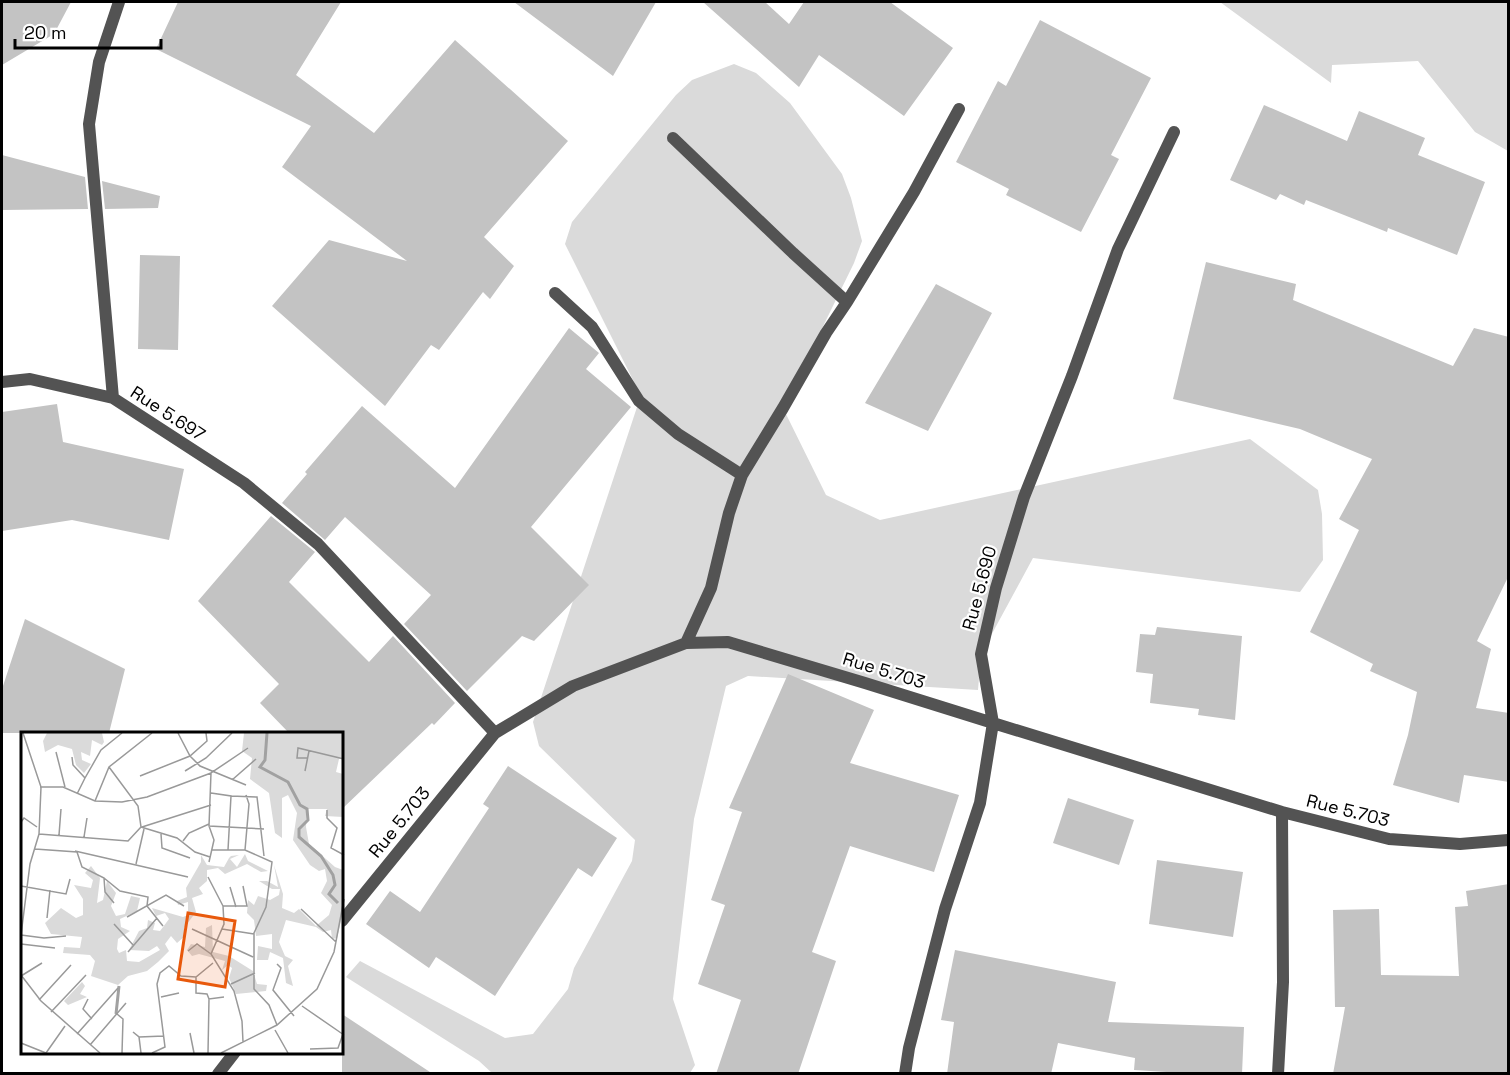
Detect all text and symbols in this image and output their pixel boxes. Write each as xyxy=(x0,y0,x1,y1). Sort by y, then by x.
scale bar xyxy=(15,12,160,50)
text: 20 m xyxy=(24,21,67,44)
street label: Rue 5.697 xyxy=(126,380,210,446)
street label: Rue 5.690 xyxy=(957,543,1001,633)
street label: Rue 5.703 xyxy=(840,647,928,693)
inset map xyxy=(21,732,344,1054)
street label: Rue 5.703 xyxy=(363,782,435,862)
street label: Rue 5.703 xyxy=(1304,789,1392,831)

